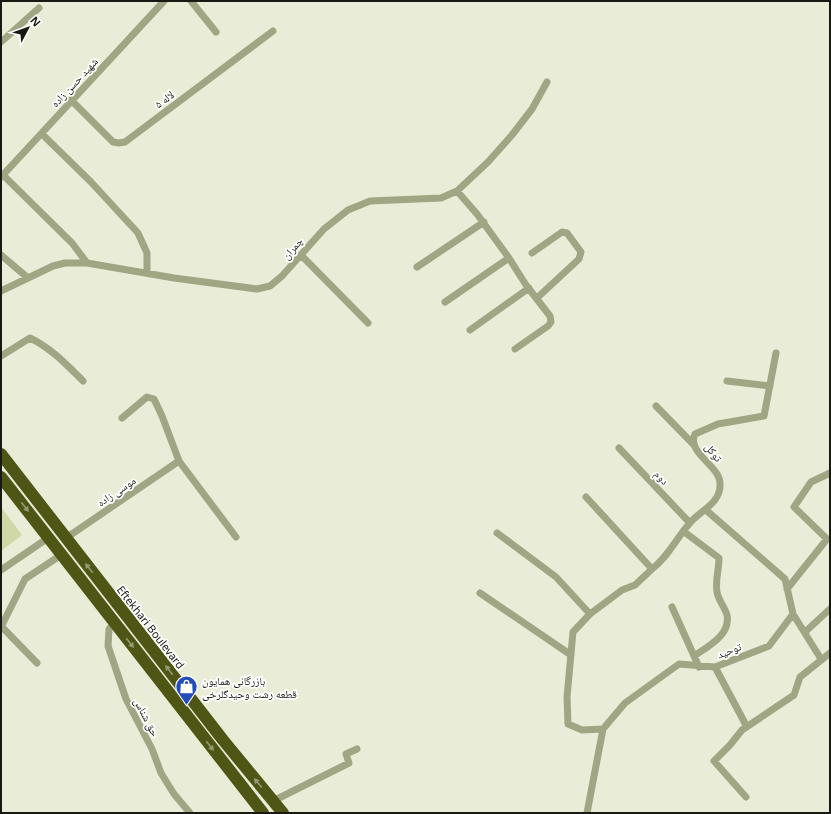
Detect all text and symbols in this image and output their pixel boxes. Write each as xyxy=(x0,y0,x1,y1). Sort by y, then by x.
north arrow xyxy=(8,8,48,48)
text: N xyxy=(27,13,45,29)
street label: شهید حسن زاده xyxy=(47,54,101,110)
street label: لاله ۵ xyxy=(151,87,177,111)
street label: چمران xyxy=(278,234,306,262)
street label: توکل xyxy=(702,440,727,465)
street label: دوم xyxy=(651,466,673,488)
street label: موسی زاده xyxy=(94,473,138,509)
one-way arrow xyxy=(21,502,29,513)
one-way arrow xyxy=(85,562,93,573)
street label: Eftekhari Boulevard xyxy=(114,582,188,672)
one-way arrow xyxy=(126,638,134,649)
street label: توحید xyxy=(715,638,744,662)
one-way arrow xyxy=(164,665,173,676)
shop icon: بازرگانی همایون قطعه رشت وحیدگلرخی xyxy=(174,673,200,706)
place label: بازرگانی همایون قطعه رشت وحیدگلرخی xyxy=(202,673,297,701)
street label: حق شناس xyxy=(131,695,163,739)
one-way arrow xyxy=(206,740,214,751)
one-way arrow xyxy=(254,778,263,788)

